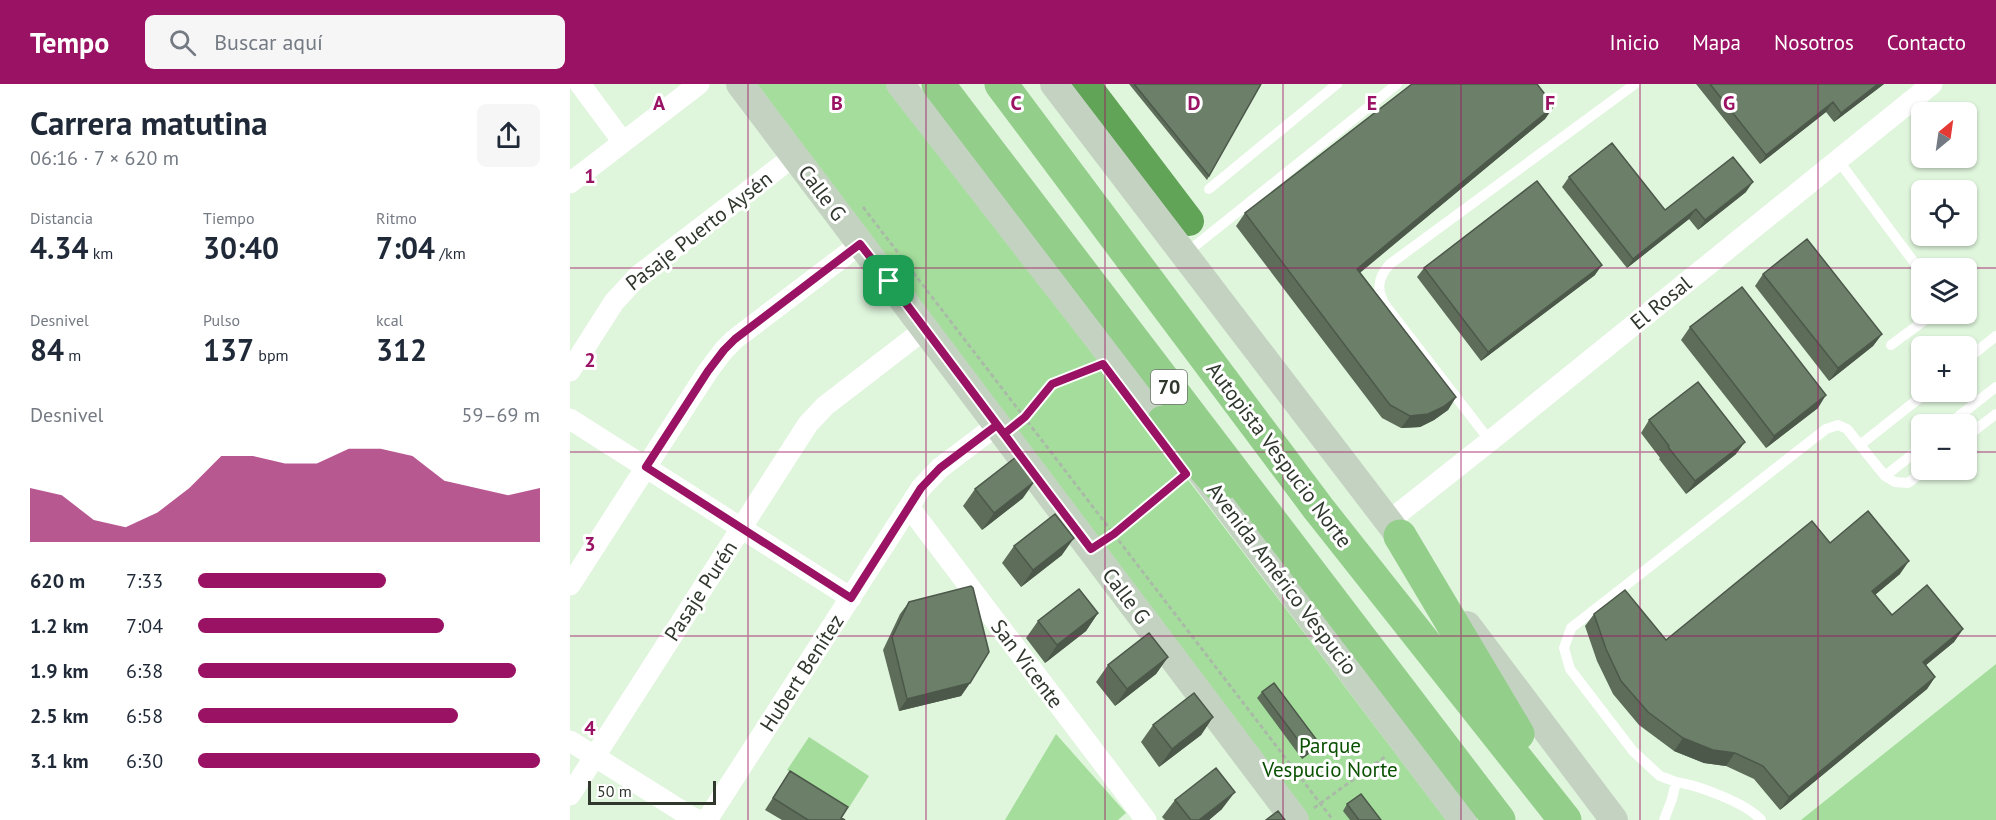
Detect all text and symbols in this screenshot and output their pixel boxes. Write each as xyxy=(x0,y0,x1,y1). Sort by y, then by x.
search box xyxy=(145,15,565,69)
text: Tempo xyxy=(30,24,109,61)
icon: search xyxy=(166,26,199,59)
text: Buscar aquí xyxy=(214,28,323,56)
text: Inicio xyxy=(1610,29,1659,56)
text: Mapa xyxy=(1692,29,1741,56)
text: Nosotros xyxy=(1774,29,1854,56)
text: Contacto xyxy=(1887,29,1966,56)
text: A xyxy=(653,90,666,116)
text: B xyxy=(831,90,843,116)
text: C xyxy=(1010,90,1022,116)
text: D xyxy=(1188,90,1201,116)
text: E xyxy=(1367,90,1377,116)
text: F xyxy=(1545,90,1555,116)
text: G xyxy=(1723,90,1735,116)
text: Carrera matutina xyxy=(30,101,268,144)
north arrow xyxy=(1911,102,1977,168)
map controls xyxy=(1911,102,1977,480)
button: share xyxy=(477,104,540,167)
text: 06:16 · 7 × 620 m xyxy=(30,145,179,171)
street label: Calle G xyxy=(793,159,852,226)
text: 1 xyxy=(584,163,596,189)
street label: Pasaje Puerto Aysén xyxy=(620,165,777,296)
button: locate xyxy=(1911,180,1977,246)
text: Distancia xyxy=(30,208,93,228)
text: Tiempo xyxy=(203,208,255,228)
text: Ritmo xyxy=(376,208,417,228)
text: 4.34 xyxy=(30,228,88,267)
text: 30:40 xyxy=(203,228,279,267)
text: 7:04 xyxy=(376,228,435,267)
text: km xyxy=(88,243,113,263)
text: /km xyxy=(435,243,466,263)
pin xyxy=(863,255,914,306)
button: layers xyxy=(1911,258,1977,324)
icon: arrive xyxy=(872,264,905,297)
street label: El Rosal xyxy=(1625,270,1697,335)
text: Desnivel xyxy=(30,310,89,330)
text: Pulso xyxy=(203,310,240,330)
text: kcal xyxy=(376,310,403,330)
text: 84 xyxy=(30,330,64,369)
text: 137 xyxy=(203,330,254,369)
text: 312 xyxy=(376,330,427,369)
button: + xyxy=(1911,336,1977,402)
text: m xyxy=(64,345,81,365)
text: bpm xyxy=(254,345,289,365)
text: 2 xyxy=(584,347,596,373)
street label: Autopista Vespucio Norte xyxy=(1201,356,1358,553)
road number: 70 xyxy=(1151,370,1187,404)
text: Desnivel xyxy=(30,402,103,428)
text: 59–69 m xyxy=(462,402,540,428)
button: − xyxy=(1911,414,1977,480)
street label: Avenida Américo Vespucio xyxy=(1201,477,1363,680)
text: 3 xyxy=(584,531,596,557)
street label: Pasaje Purén xyxy=(658,535,743,646)
street label: Calle G xyxy=(1097,562,1156,629)
text: 620 m xyxy=(30,568,85,594)
text: 7:33 xyxy=(126,568,163,594)
street label: Hubert Benítez xyxy=(754,609,850,737)
text: 1.2 km xyxy=(30,613,89,639)
text: 7:04 xyxy=(126,613,163,639)
street label: San Vicente xyxy=(985,614,1070,713)
text: 1.9 km xyxy=(30,658,89,684)
text: 6:38 xyxy=(126,658,163,684)
text: 2.5 km xyxy=(30,703,89,729)
text: 6:58 xyxy=(126,703,163,729)
text: 4 xyxy=(584,715,596,741)
park label: Parque Vespucio Norte xyxy=(1261,732,1398,783)
text: 3.1 km xyxy=(30,748,89,774)
text: 6:30 xyxy=(126,748,163,774)
scale bar xyxy=(588,778,716,806)
text: 50 m xyxy=(597,781,632,801)

